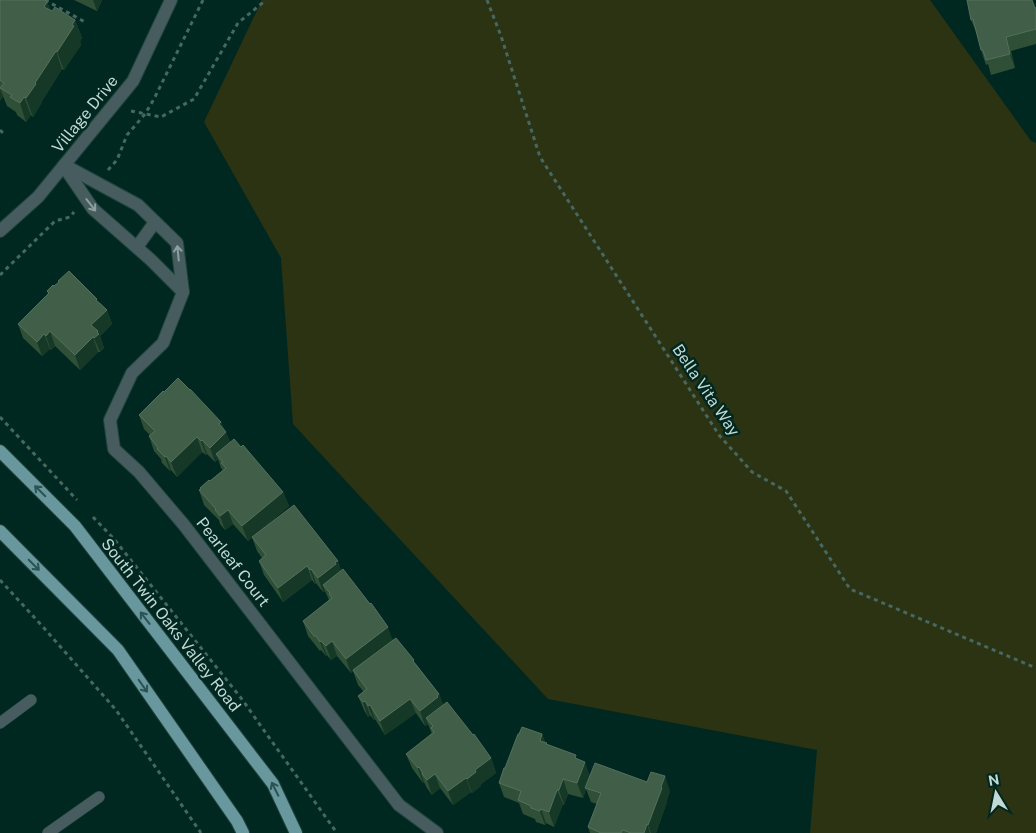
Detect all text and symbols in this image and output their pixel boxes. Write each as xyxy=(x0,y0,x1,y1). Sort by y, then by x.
street label: Village Drive xyxy=(48,72,122,156)
one-way arrow xyxy=(86,198,97,211)
one-way arrow xyxy=(173,245,183,261)
street label: Bella Vita Way xyxy=(668,341,744,440)
one-way arrow xyxy=(34,485,46,498)
street label: Pearleaf Court xyxy=(192,514,274,610)
street label: South Twin Oaks Valley Road xyxy=(97,535,245,715)
one-way arrow xyxy=(28,559,40,572)
one-way arrow xyxy=(140,612,151,625)
one-way arrow xyxy=(138,679,148,693)
north arrow xyxy=(971,768,1021,818)
text: N xyxy=(987,771,1001,789)
one-way arrow xyxy=(270,782,279,797)

